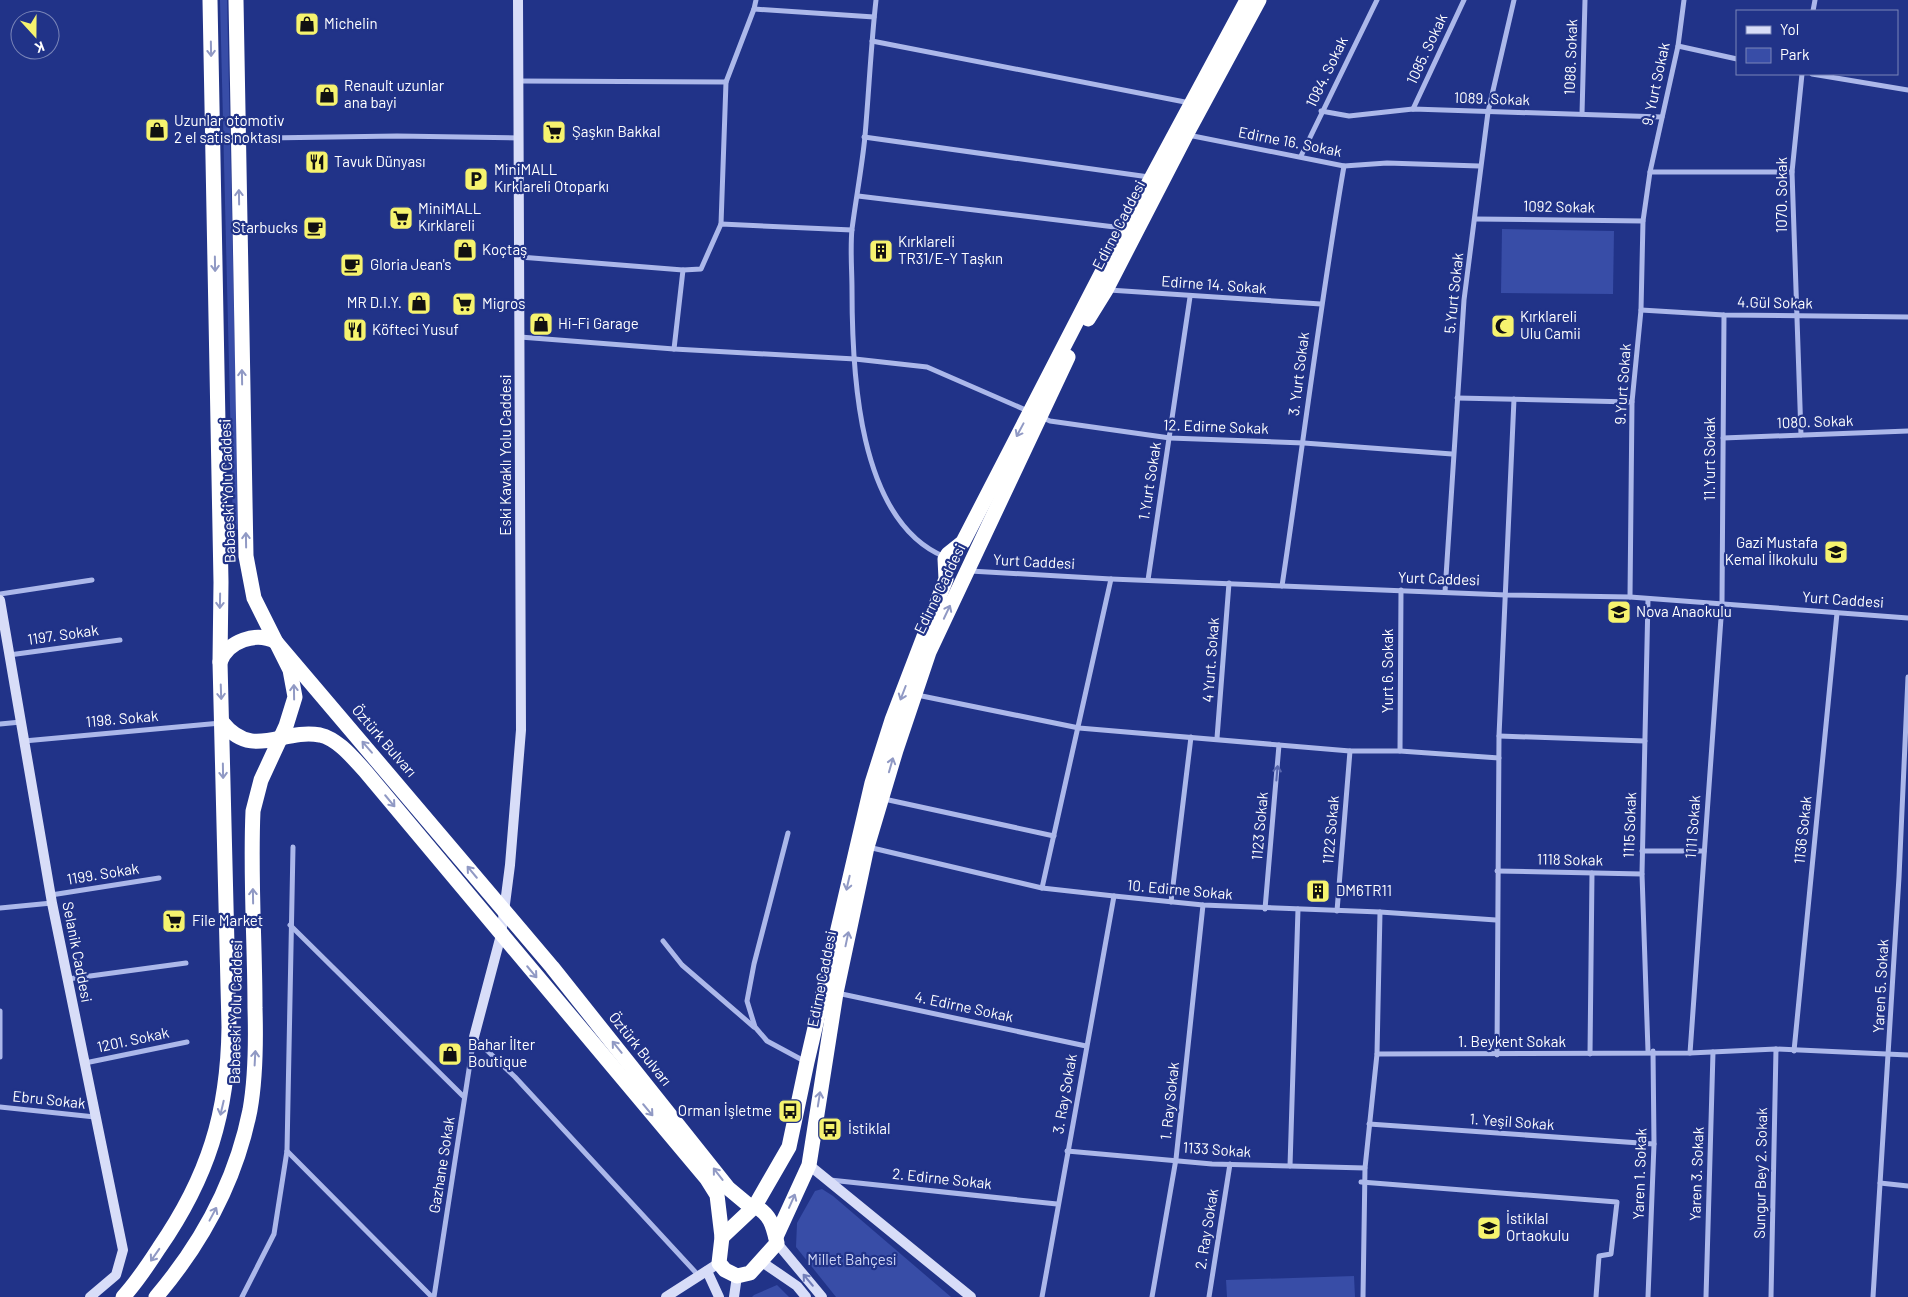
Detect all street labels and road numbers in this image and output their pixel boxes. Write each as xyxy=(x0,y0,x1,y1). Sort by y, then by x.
street label: 1085. Sokak xyxy=(1402,10,1450,87)
street label: 1088. Sokak xyxy=(1560,18,1580,95)
street label: 1084. Sokak xyxy=(1301,33,1351,110)
street label: 9. Yurt Sokak xyxy=(1637,40,1673,127)
street label: 1089. Sokak xyxy=(1454,88,1531,108)
street label: Edirne 16. Sokak xyxy=(1237,122,1344,160)
street label: 1070. Sokak xyxy=(1772,157,1790,233)
street label: Edirne Caddesi xyxy=(1088,177,1148,272)
street label: 1092 Sokak xyxy=(1523,196,1596,216)
street label: 5.Yurt Sokak xyxy=(1440,251,1466,334)
street label: Edirne 14. Sokak xyxy=(1161,271,1268,297)
street label: 4.Gül Sokak xyxy=(1737,292,1813,312)
street label: 3. Yurt Sokak xyxy=(1284,330,1312,417)
street label: 9.Yurt Sokak xyxy=(1610,342,1634,425)
street label: Eski Kavaklı Yolu Caddesi xyxy=(496,374,514,536)
street label: 1080. Sokak xyxy=(1776,411,1854,431)
street label: 12. Edirne Sokak xyxy=(1163,415,1270,437)
street label: 11.Yurt Sokak xyxy=(1700,417,1718,501)
street label: Babaeski Yolu Caddesi xyxy=(215,419,239,564)
street label: 1.Yurt Sokak xyxy=(1134,440,1164,521)
street label: Edirne Caddesi xyxy=(910,541,969,636)
street label: Yurt Caddesi xyxy=(993,550,1076,572)
street label: Yurt Caddesi xyxy=(1398,568,1480,588)
street label: Yurt Caddesi xyxy=(1801,587,1885,611)
street label: 4 Yurt. Sokak xyxy=(1198,616,1222,703)
street label: 1197. Sokak xyxy=(26,620,100,648)
street label: Yurt 6. Sokak xyxy=(1378,628,1396,713)
street label: Öztürk Bulvarı xyxy=(349,701,421,780)
street label: 1198. Sokak xyxy=(85,706,159,730)
street label: 1123 Sokak xyxy=(1247,790,1271,861)
street label: 1115 Sokak xyxy=(1619,791,1639,858)
street label: 1122 Sokak xyxy=(1318,794,1342,865)
street label: 1111 Sokak xyxy=(1681,794,1703,859)
street label: 1136 Sokak xyxy=(1789,794,1815,865)
street label: 1118 Sokak xyxy=(1537,849,1604,869)
street label: 1199. Sokak xyxy=(65,858,141,888)
street label: 10. Edirne Sokak xyxy=(1127,875,1234,903)
street label: Selanik Caddesi xyxy=(59,900,97,1004)
street label: Edirne Caddesi xyxy=(803,929,839,1028)
street label: Yaren 5. Sokak xyxy=(1869,938,1891,1034)
street label: Babaeski Yolu Caddesi xyxy=(225,940,245,1084)
street label: 4. Edirne Sokak xyxy=(913,987,1016,1025)
street label: Öztürk Bulvarı xyxy=(606,1008,676,1089)
street label: 1201. Sokak xyxy=(95,1023,171,1055)
street label: 1. Beykent Sokak xyxy=(1458,1032,1566,1050)
street label: 3. Ray Sokak xyxy=(1048,1052,1080,1135)
street label: 1. Ray Sokak xyxy=(1156,1060,1182,1141)
street label: Ebru Sokak xyxy=(12,1086,87,1112)
street label: Sungur Bey 2. Sokak xyxy=(1750,1107,1770,1239)
street label: 1. Yeşil Sokak xyxy=(1469,1109,1556,1133)
street label: Gazhane Sokak xyxy=(424,1115,458,1214)
street label: Yaren 3. Sokak xyxy=(1685,1126,1707,1221)
street label: Yaren 1. Sokak xyxy=(1628,1127,1650,1220)
street label: 1133 Sokak xyxy=(1182,1138,1252,1160)
street label: 2. Edirne Sokak xyxy=(891,1164,993,1192)
street label: 2. Ray Sokak xyxy=(1191,1187,1221,1270)

